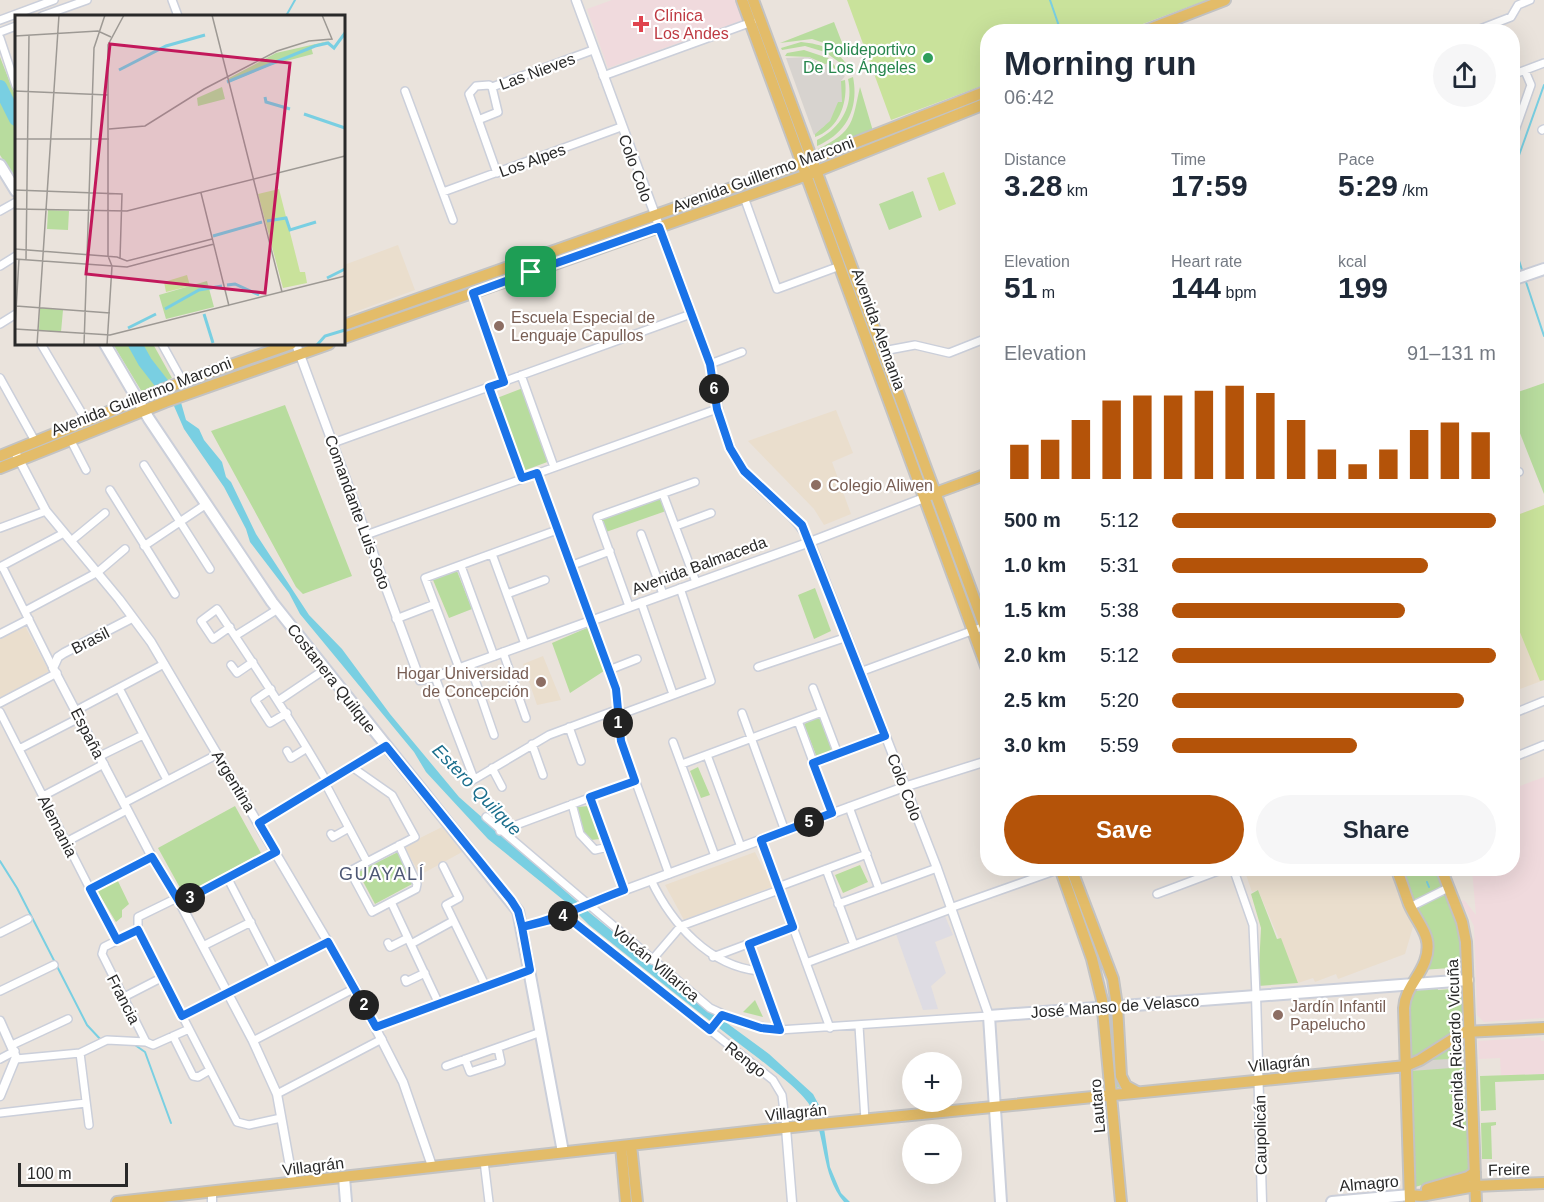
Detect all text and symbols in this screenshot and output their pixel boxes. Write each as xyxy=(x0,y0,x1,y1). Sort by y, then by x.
place label: Clínica Los Andes xyxy=(654,7,729,42)
inset map xyxy=(15,15,345,345)
marker: Clínica Los Andes xyxy=(632,15,650,33)
place label: Polideportivo De Los Ángeles xyxy=(803,41,916,76)
button: share xyxy=(1433,44,1496,107)
text: Morning run xyxy=(1004,45,1196,82)
street label: Las Nieves xyxy=(497,50,577,93)
marker: Polideportivo De Los Ángeles xyxy=(921,51,935,65)
text: 06:42 xyxy=(1004,86,1054,108)
street label: Colo Colo xyxy=(616,132,656,204)
street label: Avenida Guillermo Marconi xyxy=(670,134,856,215)
street label: Los Alpes xyxy=(497,141,568,180)
text: Distance xyxy=(1004,151,1066,168)
text: Time xyxy=(1171,151,1206,168)
text: Pace xyxy=(1338,151,1374,168)
text: 3.28 xyxy=(1004,169,1062,202)
text: 17:59 xyxy=(1171,169,1248,202)
text: 5:29 xyxy=(1338,169,1398,202)
text: km xyxy=(1062,182,1088,199)
text: /km xyxy=(1398,182,1428,199)
pin xyxy=(505,246,556,297)
text: Elevation xyxy=(1004,253,1070,270)
text: Heart rate xyxy=(1171,253,1242,270)
text: kcal xyxy=(1338,253,1366,270)
icon: arrive xyxy=(514,255,547,288)
street label: Avenida Alemania xyxy=(849,266,908,392)
text: 51 xyxy=(1004,271,1037,304)
text: 144 xyxy=(1171,271,1221,304)
text: 199 xyxy=(1338,271,1388,304)
text: m xyxy=(1037,284,1055,301)
text: bpm xyxy=(1221,284,1257,301)
place label: Escuela Especial de Lenguaje Capullos xyxy=(511,309,655,344)
marker: Escuela Especial de Lenguaje Capullos xyxy=(492,319,506,333)
text: Elevation xyxy=(1004,342,1086,364)
text: 91–131 m xyxy=(1407,342,1496,364)
street label: Avenida Guillermo Marconi xyxy=(49,354,234,439)
pin: 6 xyxy=(699,374,729,404)
text: 6 xyxy=(710,380,718,397)
street label: Comandante Luis Soto xyxy=(322,433,393,592)
place label: Colegio Aliwen xyxy=(828,477,933,494)
marker: Colegio Aliwen xyxy=(809,478,823,492)
text: 500 m xyxy=(1004,509,1061,531)
text: 5:12 xyxy=(1100,509,1139,531)
street label: Avenida Balmaceda xyxy=(630,533,769,598)
text: 1.0 km xyxy=(1004,554,1066,576)
text: 5:31 xyxy=(1100,554,1139,576)
text: 1.5 km xyxy=(1004,599,1066,621)
text: 5:38 xyxy=(1100,599,1139,621)
street label: Costanera Quilque xyxy=(284,621,379,736)
street label: Brasil xyxy=(69,624,112,657)
text: 2.0 km xyxy=(1004,644,1066,666)
text: 5:12 xyxy=(1100,644,1139,666)
place label: Hogar Universidad de Concepción xyxy=(396,665,529,700)
marker: Hogar Universidad de Concepción xyxy=(534,675,548,689)
text: 2.5 km xyxy=(1004,689,1066,711)
text: 5:20 xyxy=(1100,689,1139,711)
street label: España xyxy=(68,705,107,761)
pin: 1 xyxy=(603,708,633,738)
text: 1 xyxy=(614,714,622,731)
text: 3.0 km xyxy=(1004,734,1066,756)
text: 5:59 xyxy=(1100,734,1139,756)
water label: Estero Quilque xyxy=(428,740,526,840)
street label: Argentina xyxy=(209,748,259,815)
street label: Colo Colo xyxy=(884,751,925,823)
street label: Alemania xyxy=(35,793,80,860)
button: Save xyxy=(1004,795,1244,864)
button: Share xyxy=(1256,795,1496,864)
pin: 5 xyxy=(794,807,824,837)
text: 5 xyxy=(805,813,813,830)
district label: GUAYALÍ xyxy=(339,864,425,884)
pin: 3 xyxy=(175,883,205,913)
text: 3 xyxy=(186,889,194,906)
pin: 4 xyxy=(548,901,578,931)
text: 4 xyxy=(559,907,567,924)
street label: Volcán Villarica xyxy=(609,922,703,1005)
street label: Avenida Ricardo Vicuña xyxy=(1444,959,1467,1129)
street label: Francia xyxy=(104,972,143,1027)
pin: 2 xyxy=(349,990,379,1020)
street label: José Manso de Velasco xyxy=(1030,992,1200,1021)
text: 2 xyxy=(360,996,368,1013)
place label: Jardín Infantil Papelucho xyxy=(1290,998,1386,1033)
marker: Jardín Infantil Papelucho xyxy=(1271,1008,1285,1022)
street label: Rengo xyxy=(722,1038,770,1081)
map controls xyxy=(902,1052,962,1184)
button: + xyxy=(902,1052,962,1112)
street label: Villagrán xyxy=(1247,1052,1311,1075)
street label: Lautaro xyxy=(1087,1078,1108,1134)
street label: Caupolicán xyxy=(1251,1095,1270,1175)
street label: Villagrán xyxy=(764,1101,828,1124)
button: − xyxy=(902,1124,962,1184)
street label: Villagrán xyxy=(281,1154,345,1179)
scale bar xyxy=(18,1160,128,1188)
street label: Freire xyxy=(1488,1160,1530,1179)
text: 100 m xyxy=(27,1165,71,1182)
street label: Almagro xyxy=(1339,1172,1400,1195)

